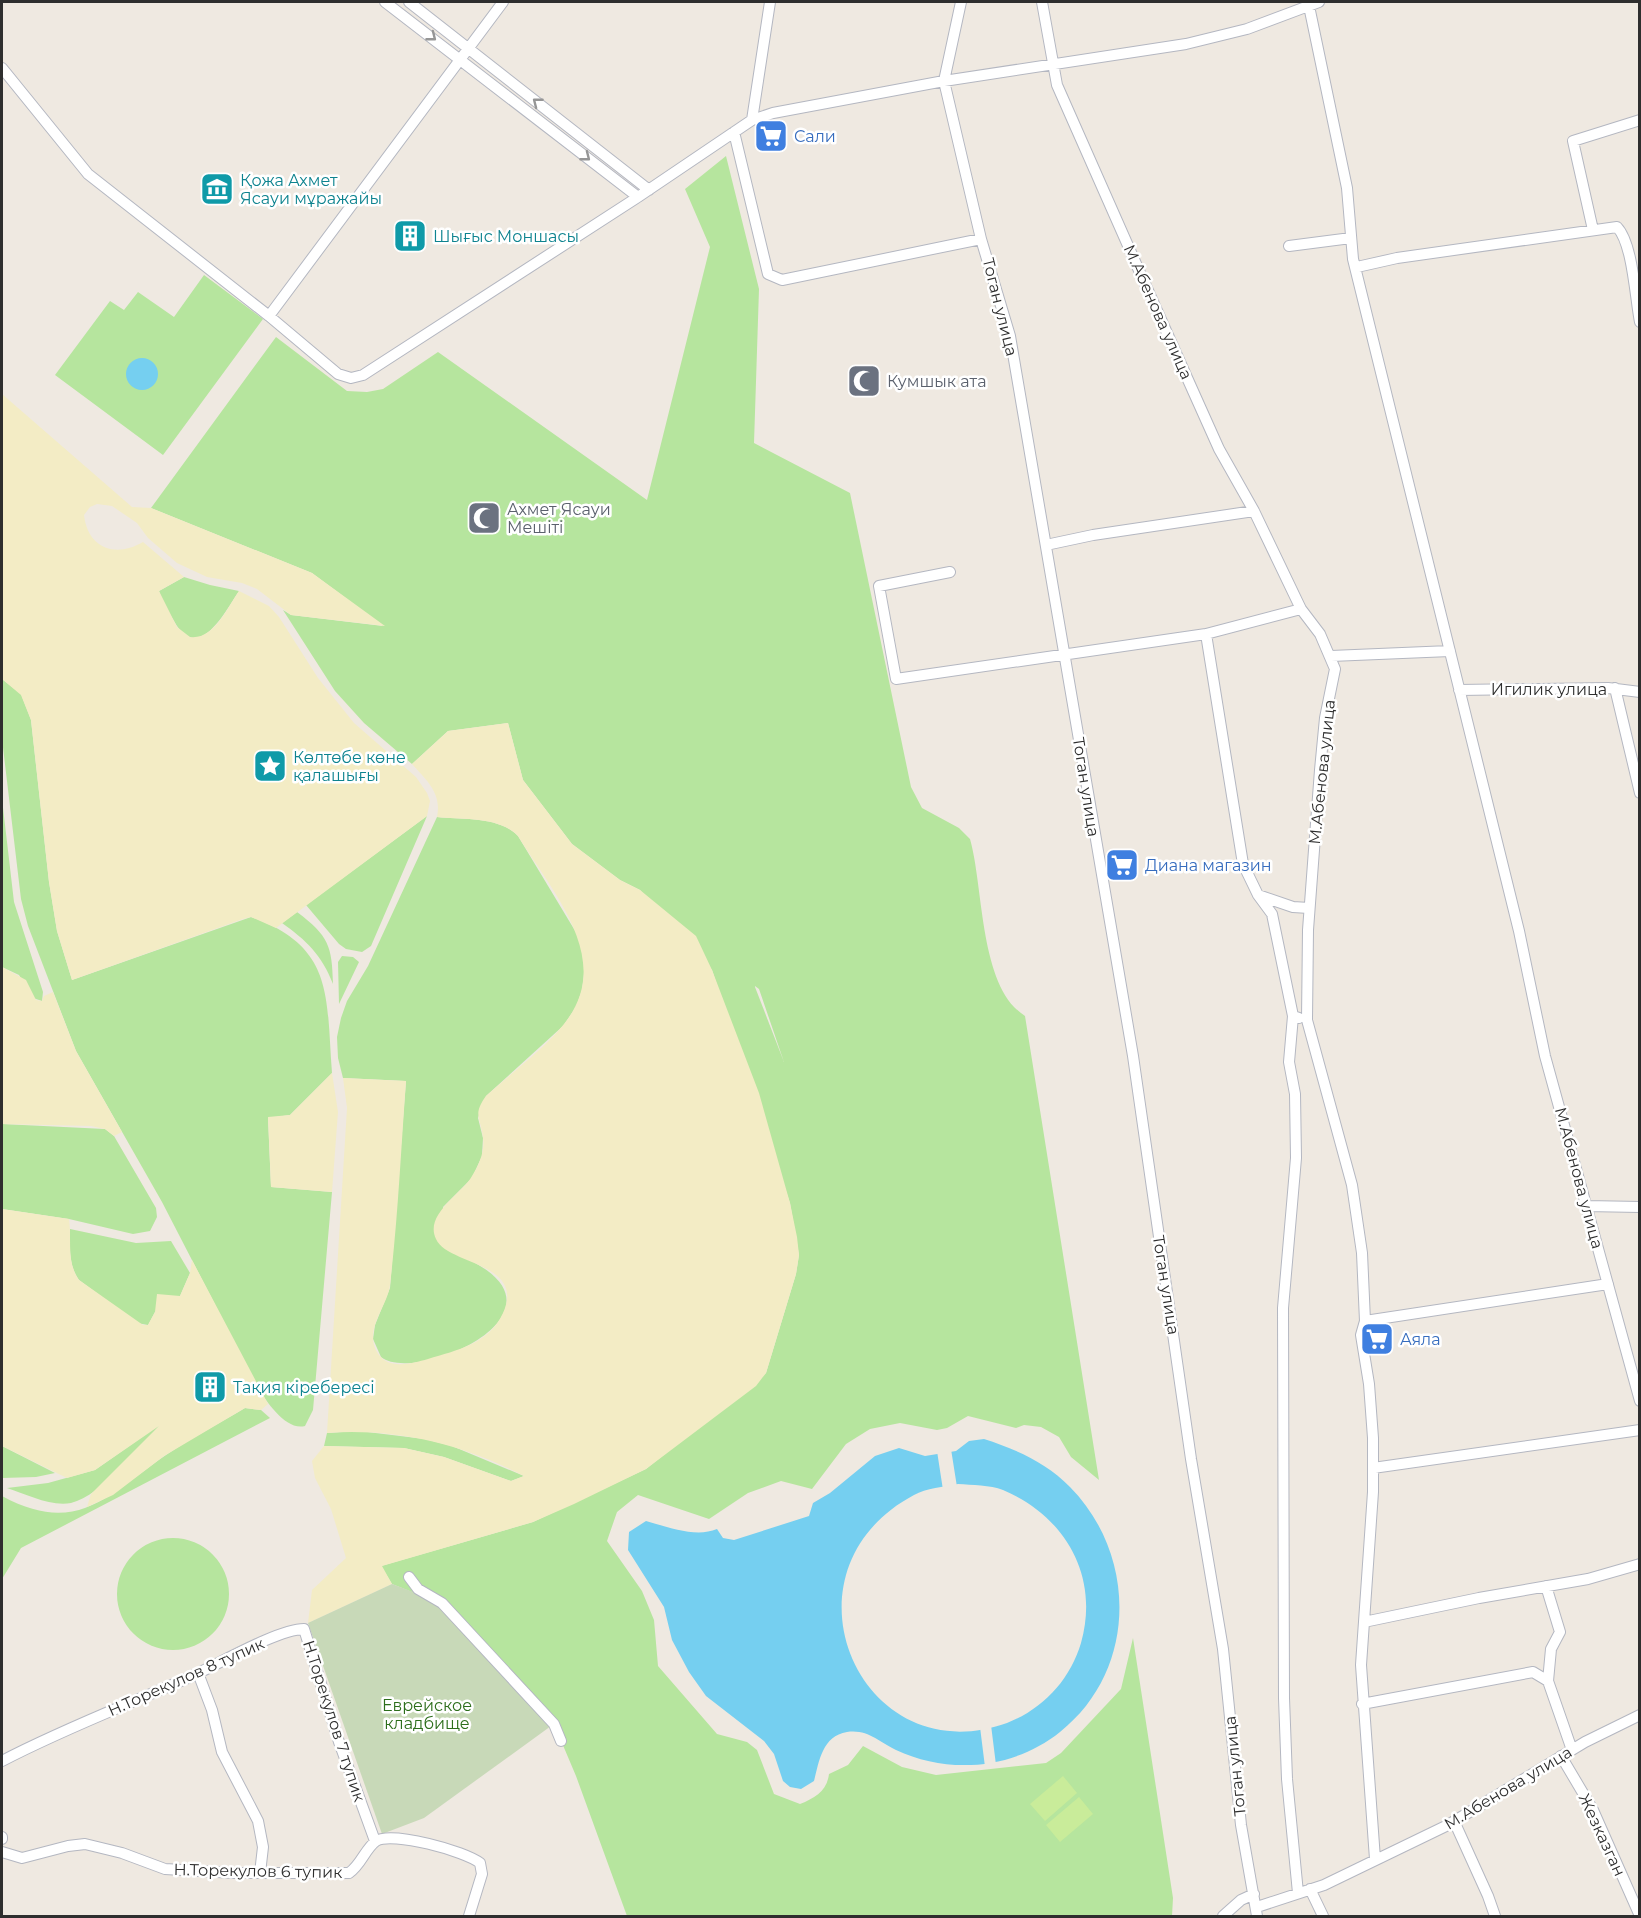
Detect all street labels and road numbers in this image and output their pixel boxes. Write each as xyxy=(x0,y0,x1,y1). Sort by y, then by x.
street label: М.Абенова улица xyxy=(1120,242,1196,382)
street label: Тоган улица xyxy=(979,256,1021,358)
street label: Игилик улица xyxy=(1491,680,1607,699)
street label: М.Абенова улица xyxy=(1305,699,1339,845)
street label: Тоган улица xyxy=(1069,736,1103,838)
street label: М.Абенова улица xyxy=(1551,1105,1607,1251)
street label: Тоган улица xyxy=(1149,1234,1183,1336)
street label: Н.Торекулов 8 тупик xyxy=(105,1634,268,1720)
street label: Н.Торекулов 7 тупик xyxy=(299,1638,369,1805)
street label: Тоган улица xyxy=(1220,1715,1250,1817)
street label: М.Абенова улица xyxy=(1441,1742,1575,1834)
street label: Жезказган xyxy=(1575,1791,1629,1879)
street label: Н.Торекулов 6 тупик xyxy=(173,1860,343,1882)

